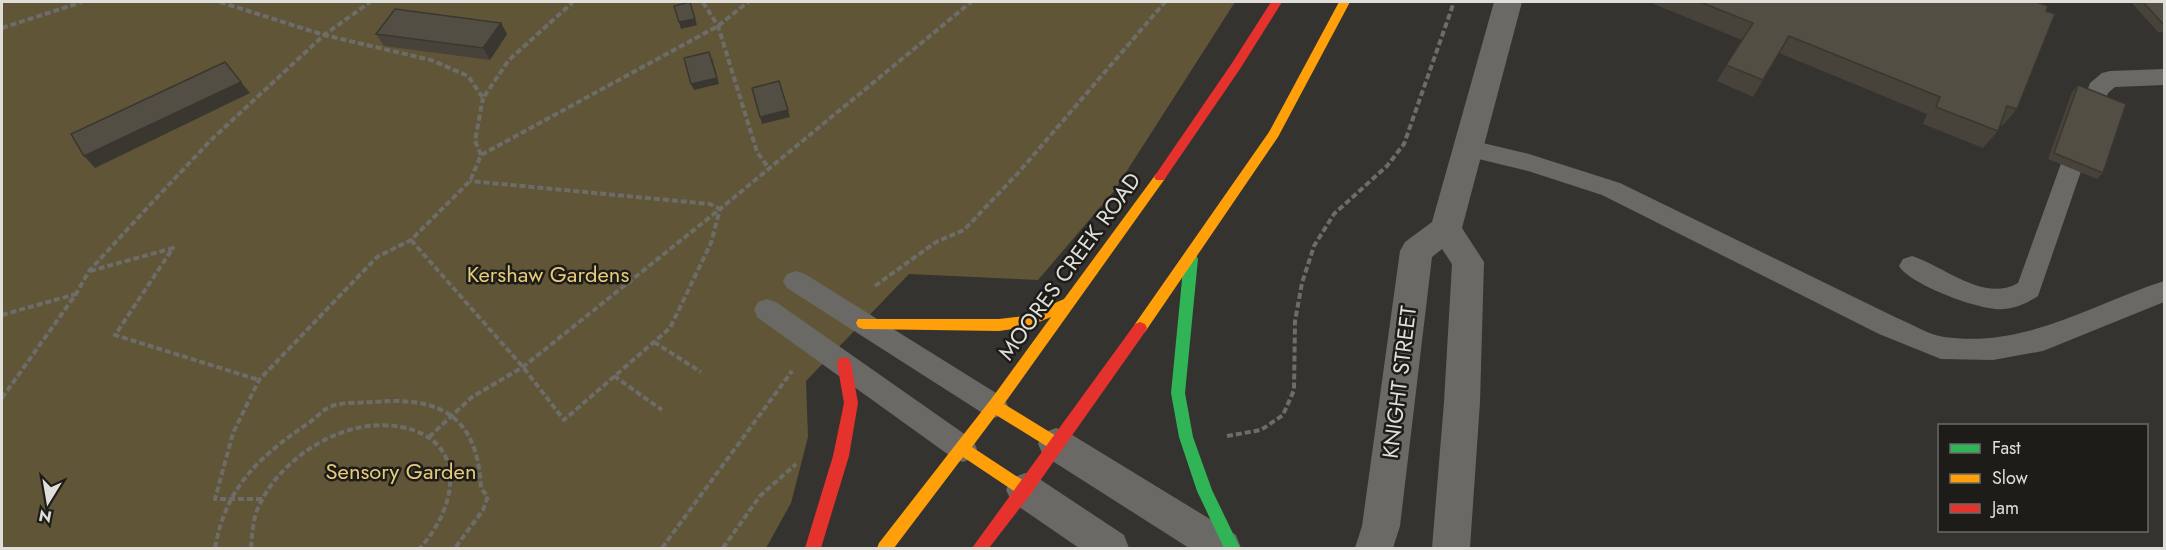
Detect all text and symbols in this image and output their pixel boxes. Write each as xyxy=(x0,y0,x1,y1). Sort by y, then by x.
street label: MOORES CREEK ROAD xyxy=(990,166,1148,366)
park label: Kershaw Gardens xyxy=(467,258,629,290)
street label: KNIGHT STREET xyxy=(1374,303,1424,460)
legend xyxy=(1938,424,2148,532)
text: Fast xyxy=(1992,435,2021,461)
park label: Sensory Garden xyxy=(326,455,476,487)
text: Slow xyxy=(1992,465,2029,491)
north arrow xyxy=(18,472,78,532)
text: Jam xyxy=(1990,495,2019,521)
text: N xyxy=(37,504,54,529)

